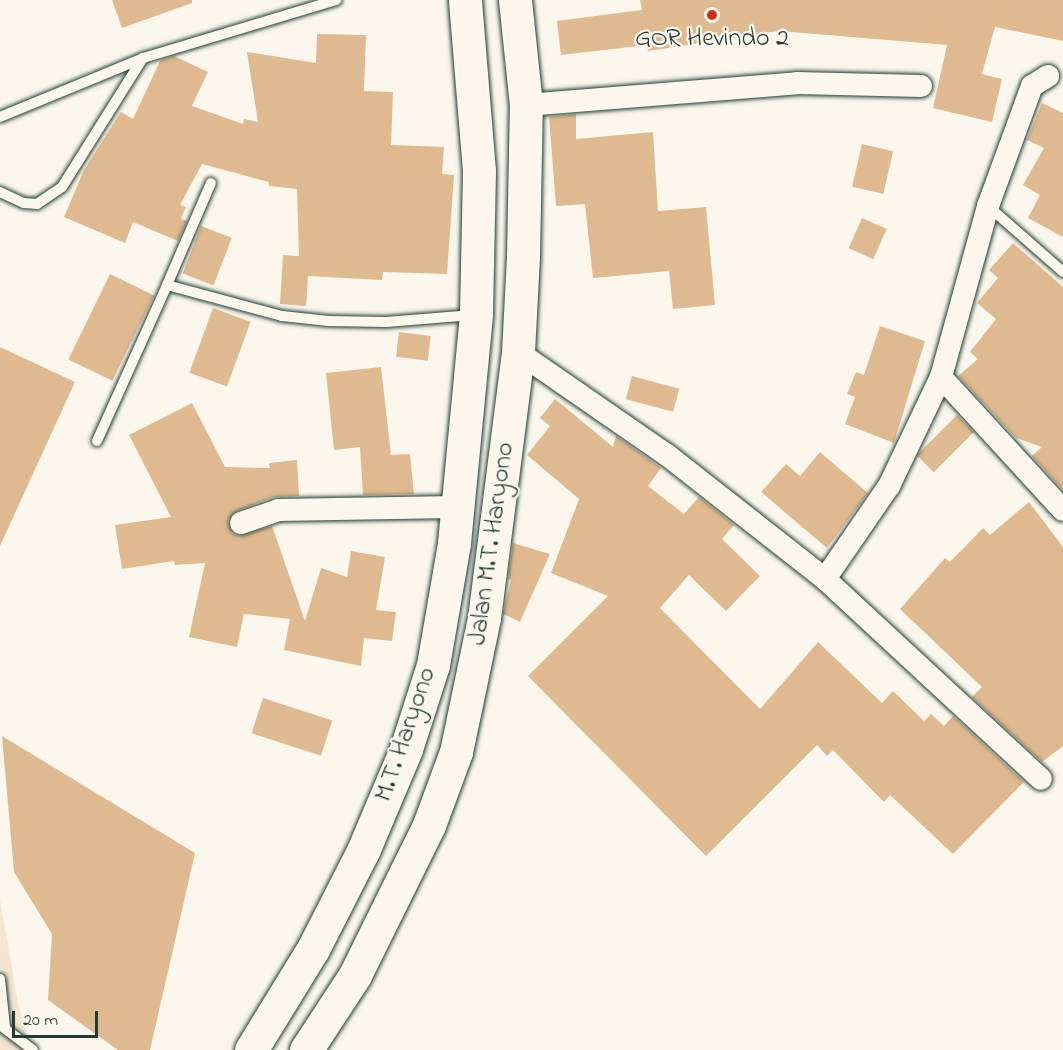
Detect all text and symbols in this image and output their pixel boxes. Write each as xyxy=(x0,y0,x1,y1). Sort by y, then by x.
marker: GOR Hevindo 2 xyxy=(705,8,719,22)
place label: GOR Hevindo 2 xyxy=(635,24,789,56)
street label: Jalan M.T. Haryono xyxy=(463,441,523,647)
street label: M.T. Haryono xyxy=(369,664,445,806)
scale bar xyxy=(15,999,100,1037)
text: 20 m xyxy=(23,1008,58,1034)

